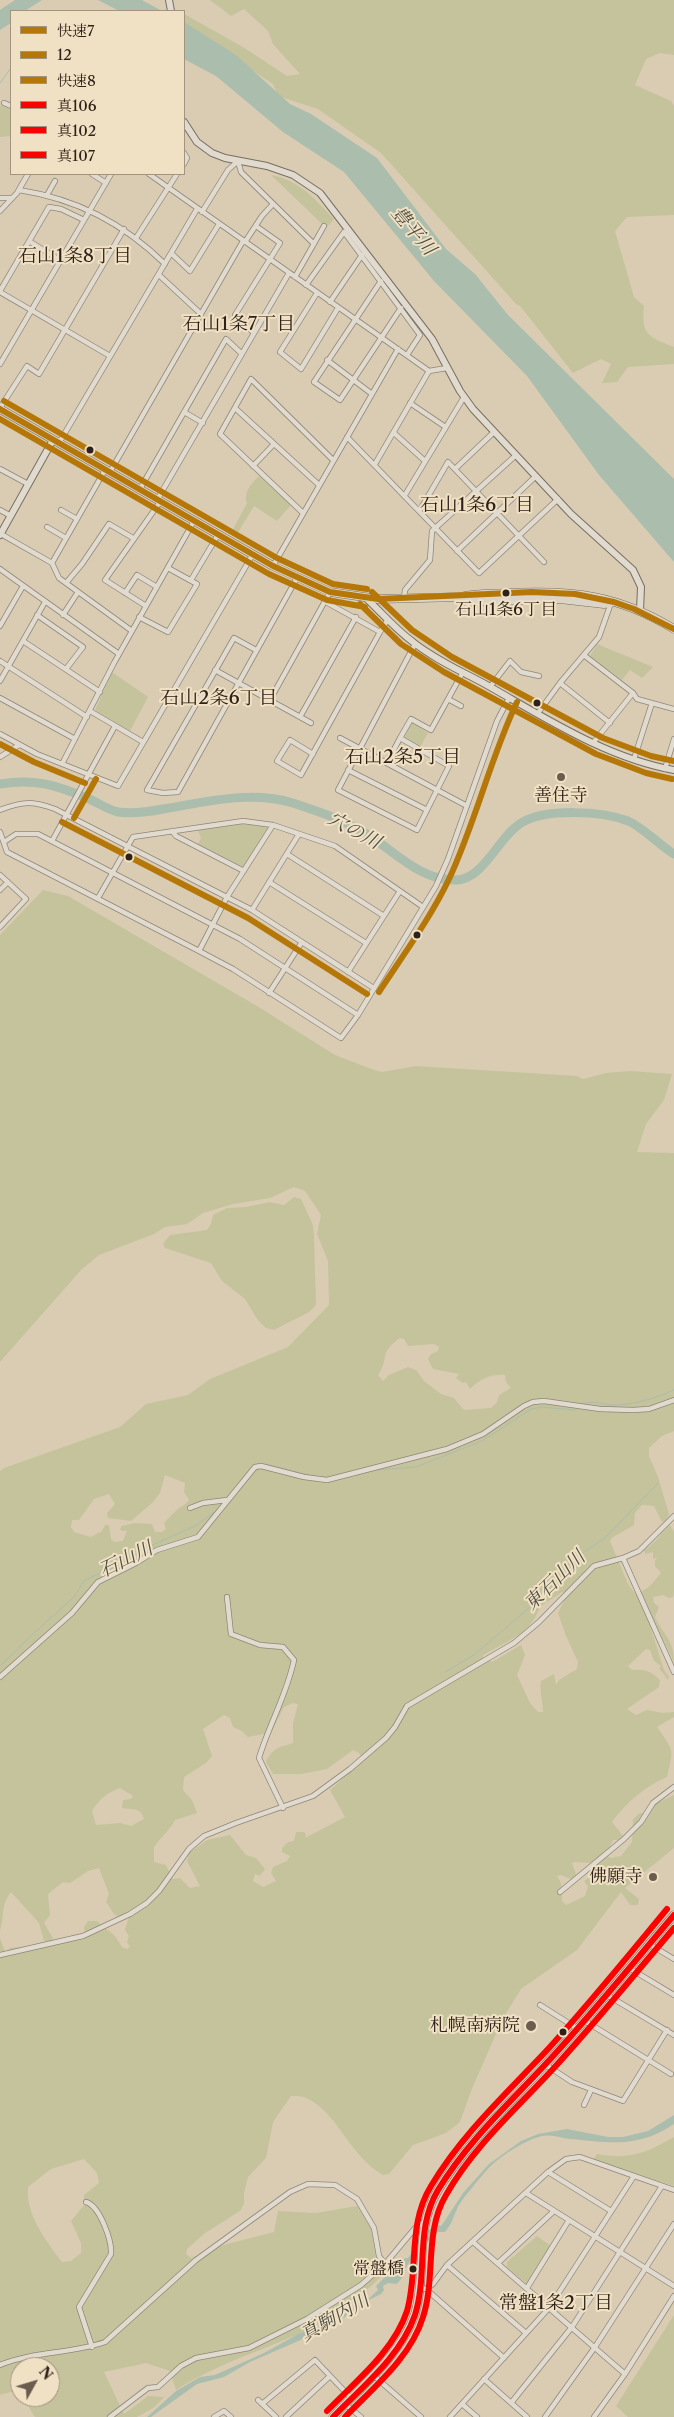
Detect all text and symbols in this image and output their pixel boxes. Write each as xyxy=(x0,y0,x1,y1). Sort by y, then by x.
legend xyxy=(10,10,185,175)
text: 快速7 xyxy=(57,21,94,40)
text: 12 xyxy=(57,45,72,64)
text: 快速8 xyxy=(57,71,96,90)
text: 真106 xyxy=(57,96,97,115)
text: 真102 xyxy=(57,121,96,140)
text: 真107 xyxy=(57,146,95,165)
water label: 豊平川 xyxy=(386,202,440,260)
district label: 石山1条8丁目 xyxy=(18,246,132,268)
district label: 石山1条7丁目 xyxy=(183,314,295,336)
unlabelled marker xyxy=(85,445,95,455)
district label: 石山1条6丁目 xyxy=(420,495,534,517)
marker: 石山1条6丁目 xyxy=(501,588,511,598)
place label: 石山1条6丁目 xyxy=(455,600,557,620)
district label: 石山2条6丁目 xyxy=(160,688,278,710)
unlabelled marker xyxy=(532,698,542,708)
district label: 石山2条5丁目 xyxy=(345,747,461,769)
marker: 善住寺 xyxy=(555,771,567,783)
place label: 善住寺 xyxy=(534,785,588,807)
water label: 穴の川 xyxy=(323,808,385,854)
unlabelled marker xyxy=(124,852,134,862)
unlabelled marker xyxy=(412,930,422,940)
water label: 石山川 xyxy=(95,1537,157,1583)
water label: 東石山川 xyxy=(520,1546,590,1616)
place label: 佛願寺 xyxy=(589,1866,643,1888)
marker: 佛願寺 xyxy=(647,1871,659,1883)
place label: 札幌南病院 xyxy=(430,2015,520,2037)
marker: 札幌南病院 xyxy=(524,2019,538,2033)
unlabelled marker xyxy=(558,2027,568,2037)
place label: 常盤橋 xyxy=(353,2259,404,2279)
marker: 常盤橋 xyxy=(408,2264,418,2274)
water label: 真駒内川 xyxy=(296,2289,374,2347)
district label: 常盤1条2丁目 xyxy=(499,2293,613,2315)
north arrow xyxy=(10,2357,60,2407)
text: N xyxy=(35,2363,57,2384)

